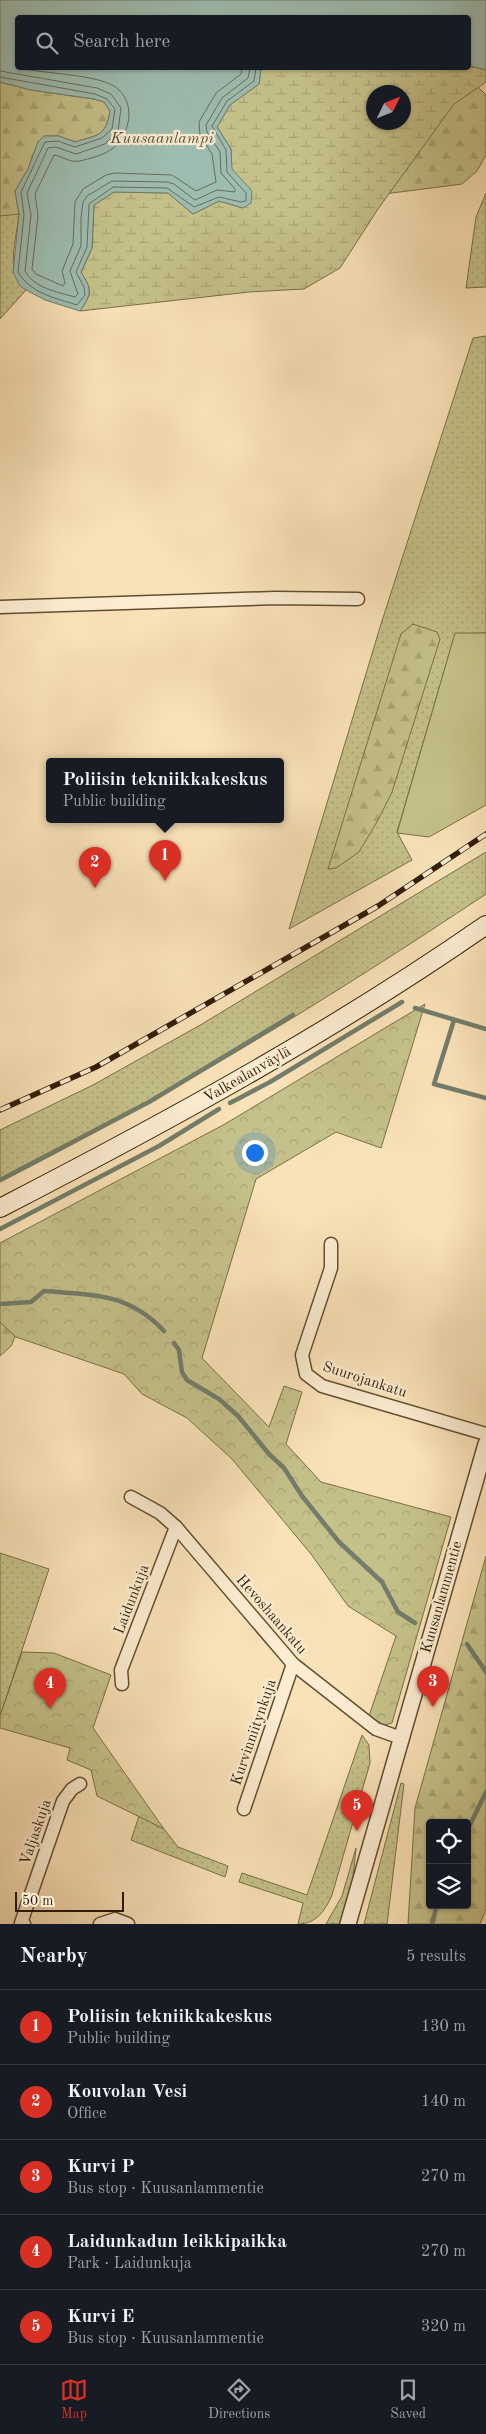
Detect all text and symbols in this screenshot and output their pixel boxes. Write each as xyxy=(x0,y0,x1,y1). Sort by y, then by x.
search box xyxy=(15,15,471,70)
icon: search xyxy=(33,29,61,57)
text: Search here xyxy=(73,33,170,52)
north arrow xyxy=(366,85,411,130)
water label: Kuusaanlampi xyxy=(109,131,214,147)
popup xyxy=(46,758,284,823)
text: Poliisin tekniikkakeskus xyxy=(62,771,268,790)
text: Public building xyxy=(62,794,166,810)
pin: 1 xyxy=(149,840,181,881)
pin: 2 xyxy=(79,847,111,888)
street label: Valkealanväylä xyxy=(202,1044,294,1106)
your location xyxy=(242,1140,268,1166)
street label: Suurojankatu xyxy=(321,1360,409,1401)
street label: Kuusanlammentie xyxy=(419,1540,466,1655)
street label: Laidunkuja xyxy=(112,1562,153,1637)
street label: Hevoshaankatu xyxy=(233,1573,309,1657)
pin: 3 xyxy=(417,1666,449,1707)
pin: 4 xyxy=(34,1668,66,1709)
street label: Kurvinniitynkuja xyxy=(229,1677,280,1787)
pin: 5 xyxy=(341,1790,373,1831)
street label: Valjaskuja xyxy=(18,1797,55,1867)
map controls xyxy=(426,1819,471,1909)
button: locate xyxy=(426,1819,471,1864)
button: layers xyxy=(426,1864,471,1909)
scale bar xyxy=(15,1889,124,1912)
text: 50 m xyxy=(22,1894,53,1908)
text: Nearby xyxy=(20,1946,88,1967)
text: 5 results xyxy=(406,1949,466,1965)
text: Poliisin tekniikkakeskus xyxy=(67,2008,272,2027)
text: 1 xyxy=(31,2019,41,2035)
text: 130 m xyxy=(421,2019,466,2035)
text: Public building xyxy=(67,2031,170,2047)
text: Kouvolan Vesi xyxy=(67,2083,187,2102)
text: 2 xyxy=(31,2094,41,2110)
text: 140 m xyxy=(421,2094,466,2110)
text: Office xyxy=(67,2106,106,2122)
text: Kurvi P xyxy=(67,2158,135,2177)
text: 3 xyxy=(31,2169,41,2185)
text: 270 m xyxy=(421,2169,466,2185)
text: Bus stop · Kuusanlammentie xyxy=(67,2181,264,2197)
text: Laidunkadun leikkipaikka xyxy=(67,2233,287,2252)
text: 4 xyxy=(31,2244,41,2260)
text: 270 m xyxy=(421,2244,466,2260)
text: Park · Laidunkuja xyxy=(67,2256,192,2272)
text: Kurvi E xyxy=(67,2308,134,2327)
text: 5 xyxy=(31,2319,41,2335)
text: 320 m xyxy=(421,2319,466,2335)
text: Bus stop · Kuusanlammentie xyxy=(67,2331,264,2347)
tab: Map xyxy=(60,2376,88,2423)
tab: Directions xyxy=(208,2376,270,2423)
tab: Saved xyxy=(390,2376,426,2423)

